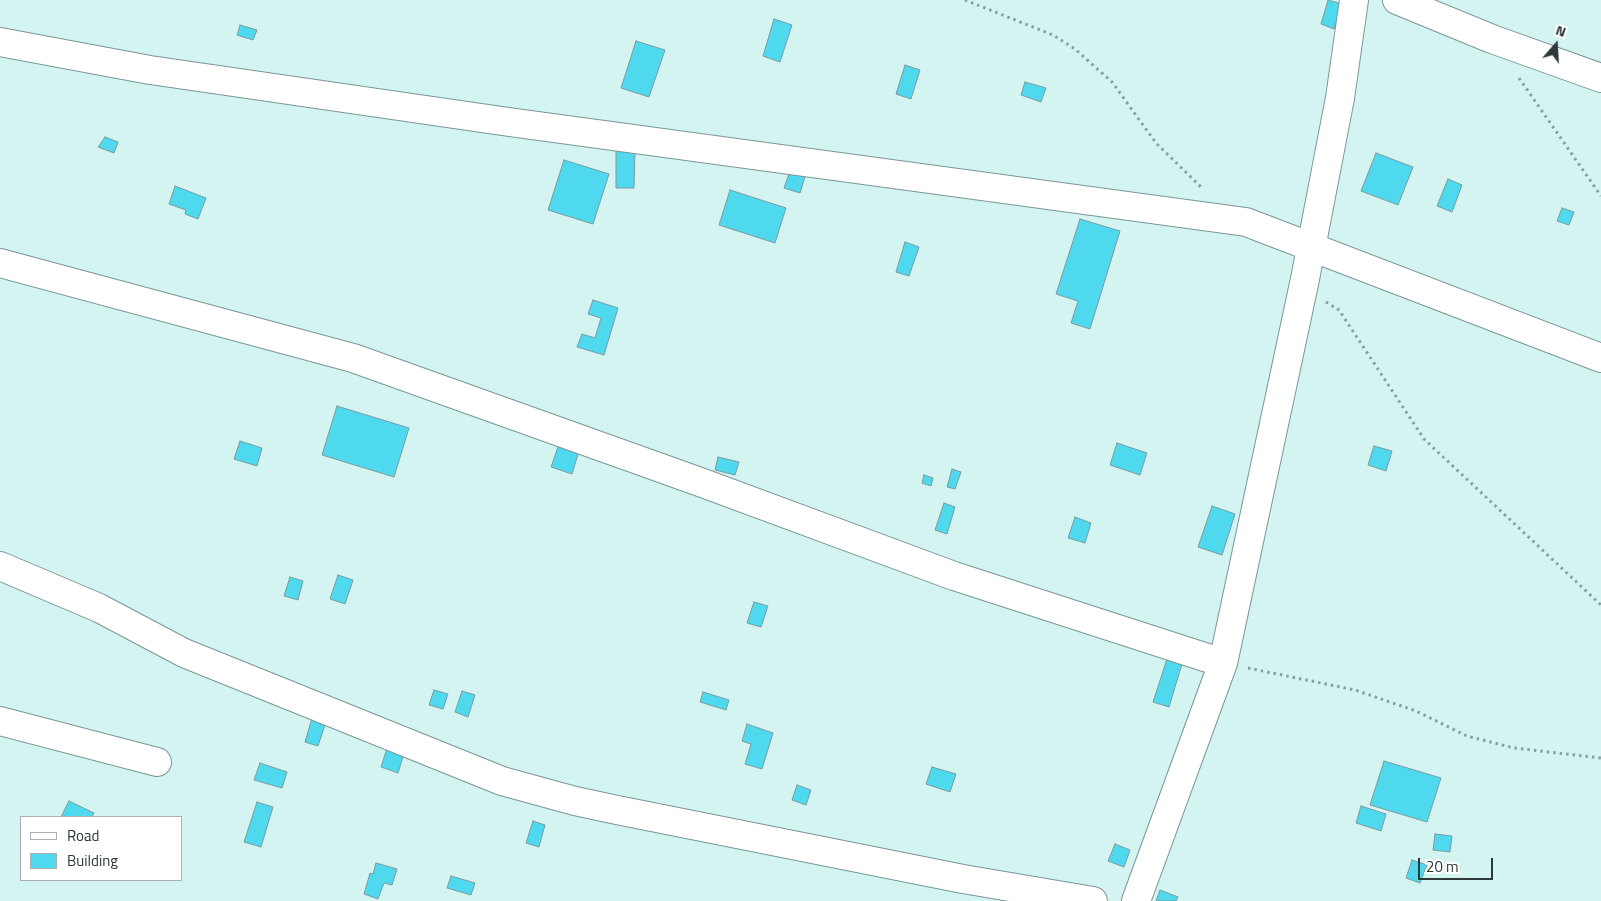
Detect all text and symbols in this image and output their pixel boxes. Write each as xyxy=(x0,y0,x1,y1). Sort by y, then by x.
text: N xyxy=(1553,19,1569,42)
north arrow xyxy=(1531,20,1581,70)
legend xyxy=(20,816,182,881)
text: Road xyxy=(67,824,99,847)
scale bar xyxy=(1421,848,1496,880)
text: Building xyxy=(67,849,118,872)
text: 20 m xyxy=(1426,855,1459,878)

